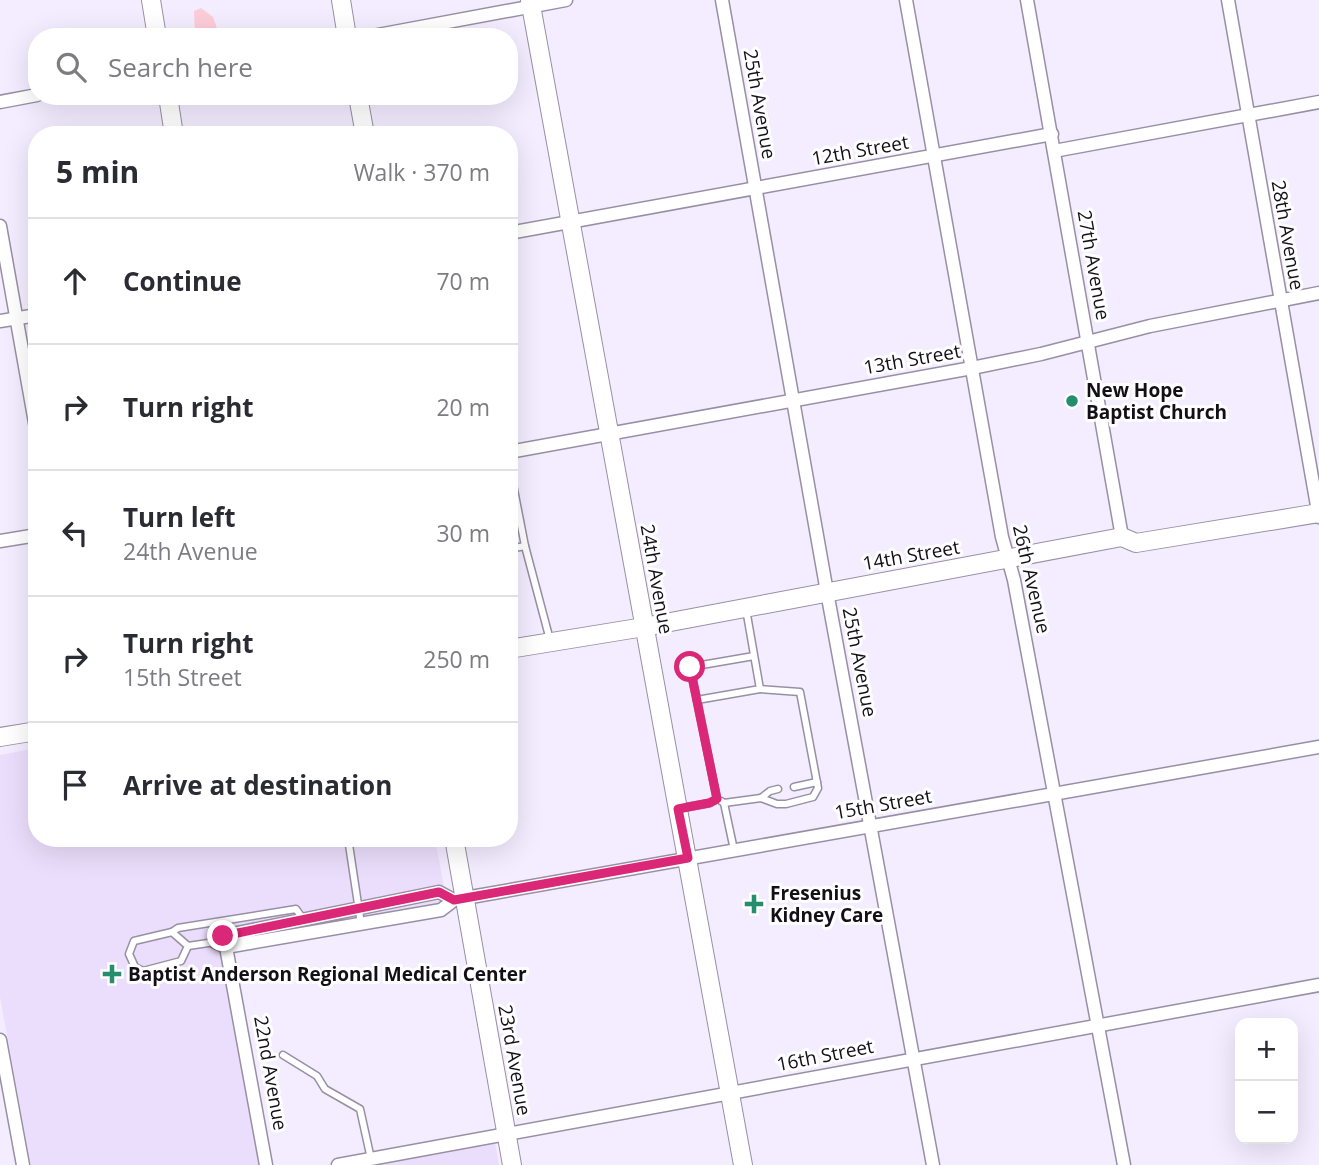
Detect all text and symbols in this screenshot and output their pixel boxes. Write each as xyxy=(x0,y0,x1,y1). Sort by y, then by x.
search box xyxy=(28,28,518,105)
street label: 25th Avenue xyxy=(738,47,782,161)
icon: search xyxy=(52,48,90,86)
text: Search here xyxy=(108,49,253,85)
street label: 12th Street xyxy=(809,129,911,171)
text: 5 min xyxy=(56,151,139,192)
text: Walk · 370 m xyxy=(353,156,490,188)
street label: 28th Avenue xyxy=(1266,178,1310,292)
street label: 27th Avenue xyxy=(1072,208,1116,322)
icon: ahead xyxy=(56,262,94,300)
text: Continue xyxy=(123,263,242,299)
text: 70 m xyxy=(436,265,490,297)
street label: 13th Street xyxy=(861,338,963,380)
place label: New Hope Baptist Church xyxy=(1086,377,1227,425)
icon: right xyxy=(56,388,94,426)
text: Turn right xyxy=(123,389,254,425)
text: 20 m xyxy=(436,391,490,423)
marker: New Hope Baptist Church xyxy=(1064,393,1080,409)
text: Turn left xyxy=(123,499,235,535)
icon: left xyxy=(56,514,94,552)
text: 30 m xyxy=(436,517,490,549)
street label: 24th Avenue xyxy=(635,522,679,636)
street label: 26th Avenue xyxy=(1007,522,1057,636)
street label: 14th Street xyxy=(860,534,962,576)
text: 24th Avenue xyxy=(123,535,258,567)
street label: 25th Avenue xyxy=(837,605,883,719)
text: Turn right xyxy=(123,625,254,661)
icon: right xyxy=(56,640,94,678)
text: 250 m xyxy=(423,643,490,675)
route start xyxy=(674,651,705,682)
text: 15th Street xyxy=(123,661,242,693)
icon: arrive xyxy=(56,766,94,804)
text: Arrive at destination xyxy=(123,767,392,803)
street label: 15th Street xyxy=(832,783,934,825)
place label: Fresenius Kidney Care xyxy=(770,880,883,928)
marker: Fresenius Kidney Care xyxy=(744,894,764,914)
route end xyxy=(207,920,238,951)
place label: Baptist Anderson Regional Medical Center xyxy=(128,961,527,987)
marker: Baptist Anderson Regional Medical Center xyxy=(102,964,122,984)
street label: 23rd Avenue xyxy=(492,1002,538,1118)
street label: 22nd Avenue xyxy=(248,1014,294,1132)
map controls xyxy=(1235,1018,1298,1144)
button: + xyxy=(1235,1018,1298,1081)
street label: 16th Street xyxy=(774,1033,876,1077)
button: − xyxy=(1235,1081,1298,1144)

